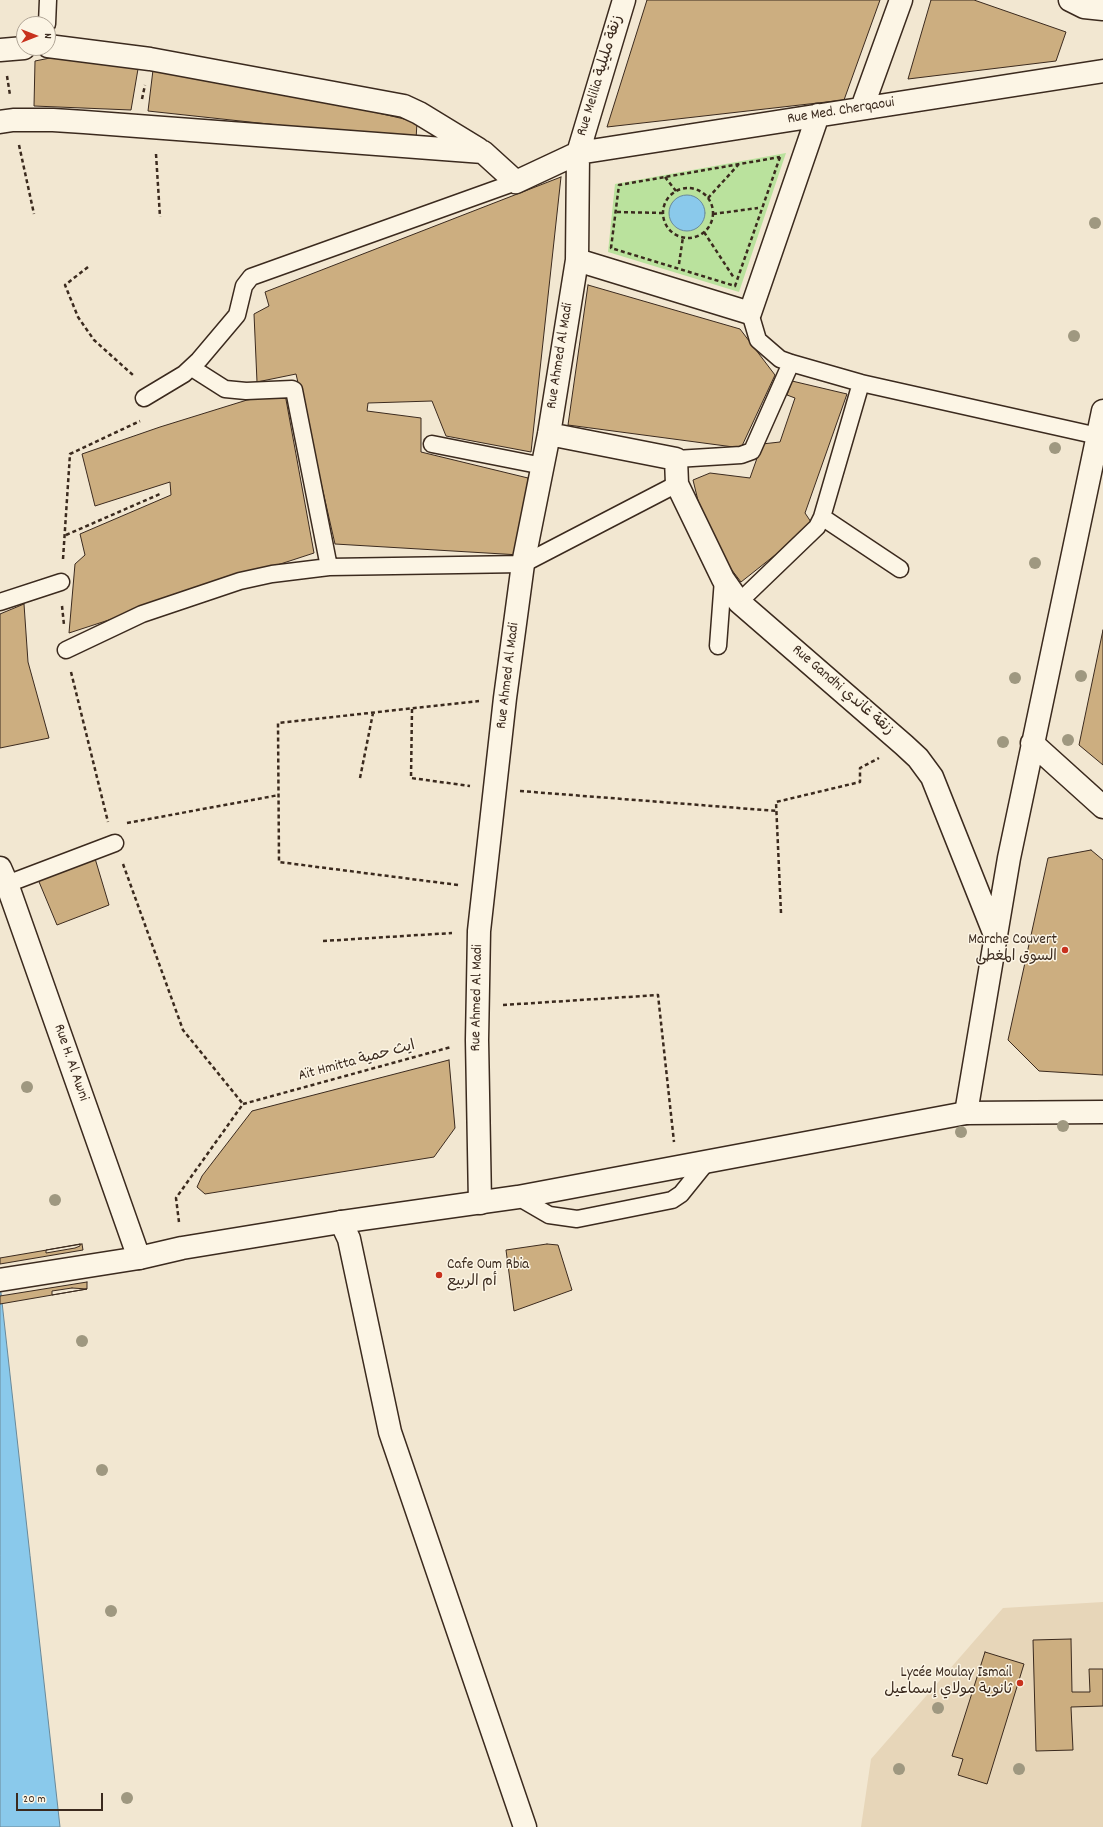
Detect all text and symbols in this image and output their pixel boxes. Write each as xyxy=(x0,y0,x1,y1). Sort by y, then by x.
street label: Rue Melilia زنقة مليلية xyxy=(574,13,628,139)
north arrow xyxy=(16,16,56,56)
text: N xyxy=(39,33,55,39)
street label: Rue Med. Cherqaoui xyxy=(786,95,896,129)
street label: Rue Ahmed Al Madi xyxy=(544,302,578,410)
street label: Rue Ahmed Al Madi xyxy=(494,622,524,730)
street label: Rue Gandhi زنقة غاندي xyxy=(787,642,897,740)
place label: Marche Couvert السوق المغطى xyxy=(968,932,1057,967)
street label: Rue Ahmed Al Madi xyxy=(468,944,488,1052)
marker: Marche Couvert السوق المغطى xyxy=(1060,945,1070,955)
street label: Rue H. Al Awni xyxy=(48,1022,92,1104)
street label: Aït Hmitta ايث حمية xyxy=(297,1038,417,1086)
place label: Cafe Oum Rbia أم الربيع xyxy=(447,1257,529,1292)
marker: Cafe Oum Rbia أم الربيع xyxy=(434,1270,444,1280)
place label: Lycée Moulay Ismail ثانوية مولاي إسماعيل xyxy=(884,1665,1012,1700)
marker: Lycée Moulay Ismail ثانوية مولاي إسماعيل xyxy=(1015,1678,1025,1688)
scale bar xyxy=(18,1785,105,1811)
text: 20 m xyxy=(23,1791,46,1808)

